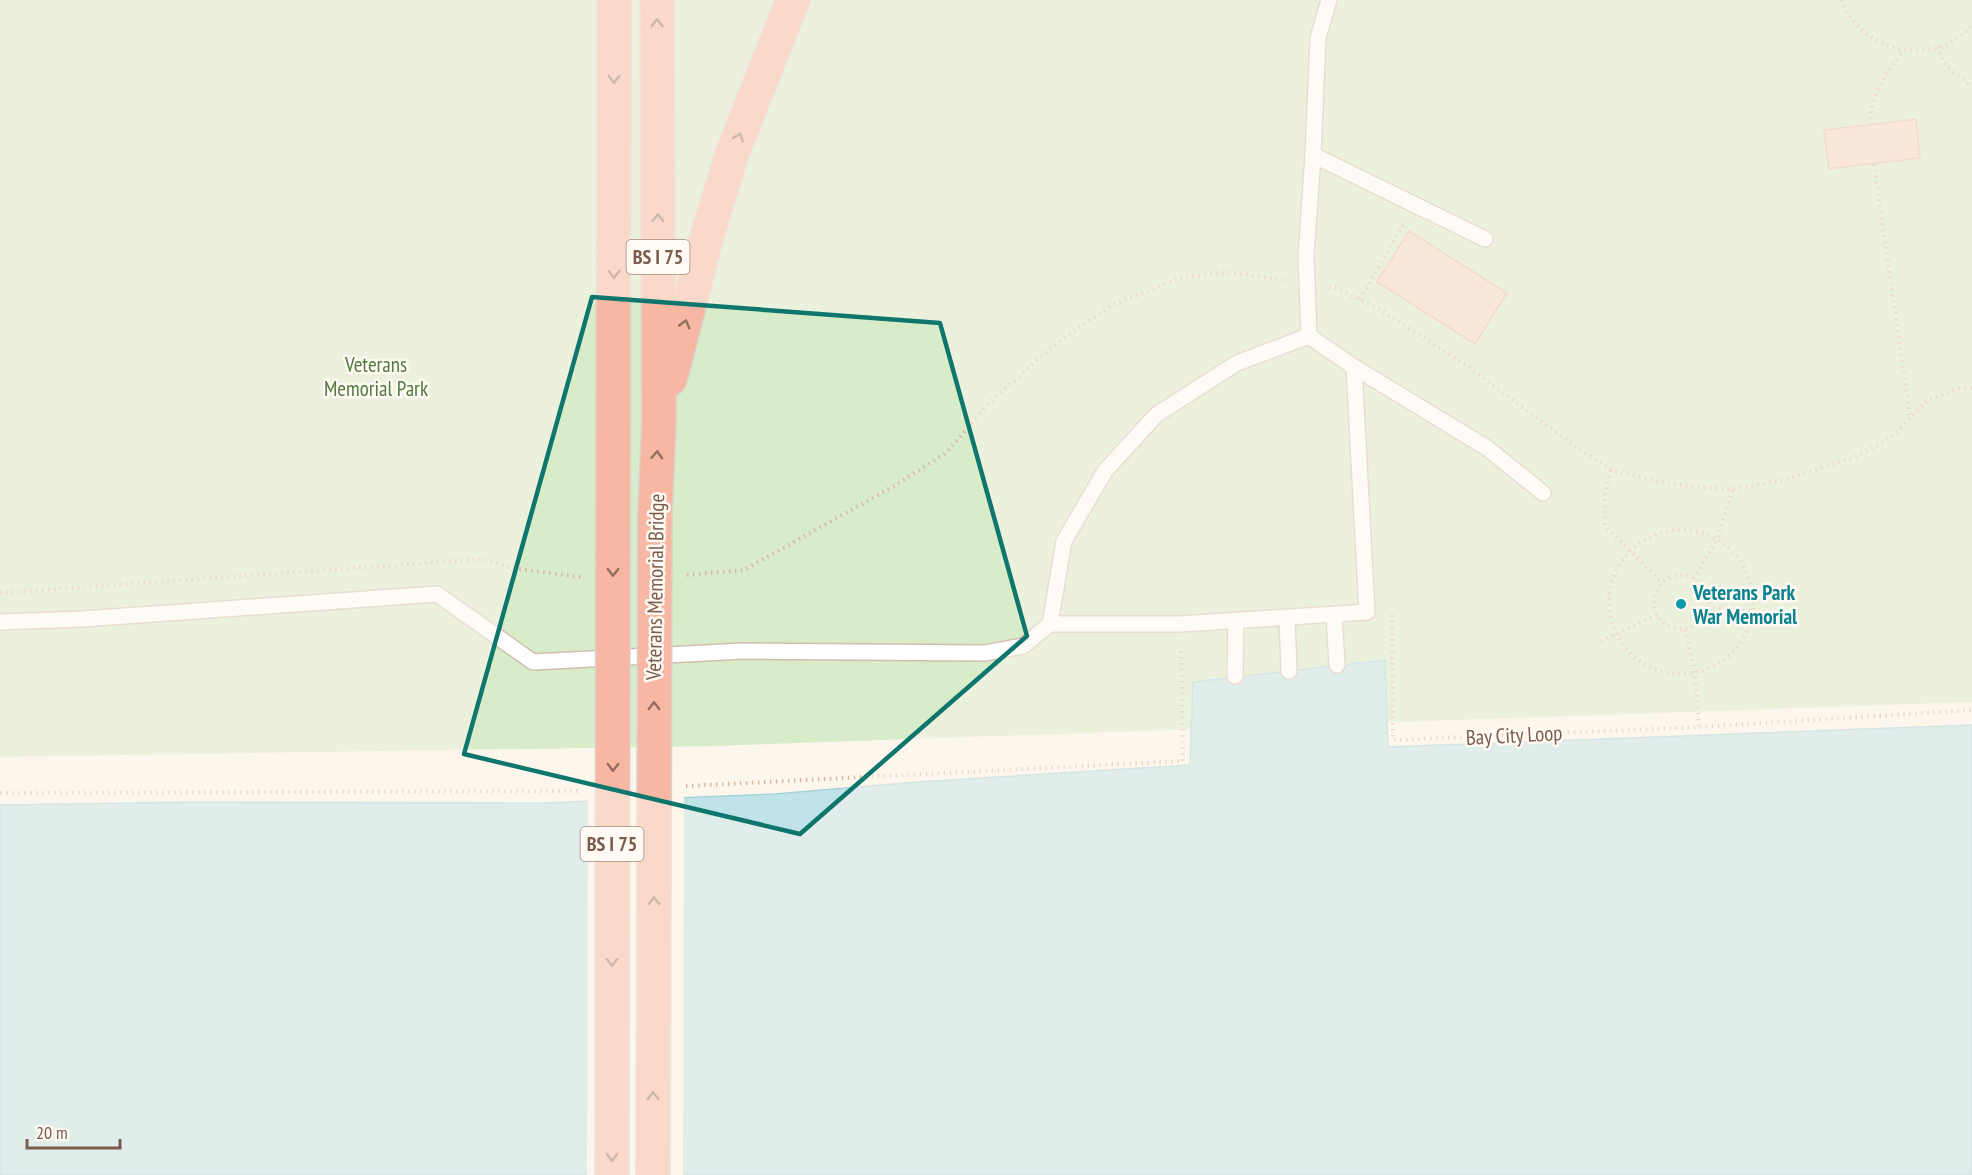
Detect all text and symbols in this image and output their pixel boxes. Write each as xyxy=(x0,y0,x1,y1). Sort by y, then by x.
one-way arrow xyxy=(651,19,663,28)
one-way arrow xyxy=(608,75,620,84)
one-way arrow xyxy=(732,132,744,143)
one-way arrow xyxy=(652,214,664,223)
road number: BS I 75 xyxy=(626,240,690,274)
one-way arrow xyxy=(608,270,620,279)
one-way arrow xyxy=(677,319,690,329)
park label: Veterans Memorial Park xyxy=(324,351,428,402)
one-way arrow xyxy=(651,451,664,460)
street label: Veterans Memorial Bridge xyxy=(640,494,670,681)
one-way arrow xyxy=(607,567,619,576)
place label: Veterans Park War Memorial xyxy=(1692,579,1798,630)
marker: Veterans Park War Memorial xyxy=(1674,597,1688,611)
one-way arrow xyxy=(648,701,660,710)
street label: Bay City Loop xyxy=(1465,719,1563,751)
one-way arrow xyxy=(606,762,619,771)
road number: BS I 75 xyxy=(580,827,644,861)
one-way arrow xyxy=(648,896,660,905)
one-way arrow xyxy=(606,957,618,966)
one-way arrow xyxy=(647,1091,659,1100)
scale bar xyxy=(27,1112,120,1150)
text: 20 m xyxy=(36,1121,68,1144)
one-way arrow xyxy=(606,1152,618,1161)

